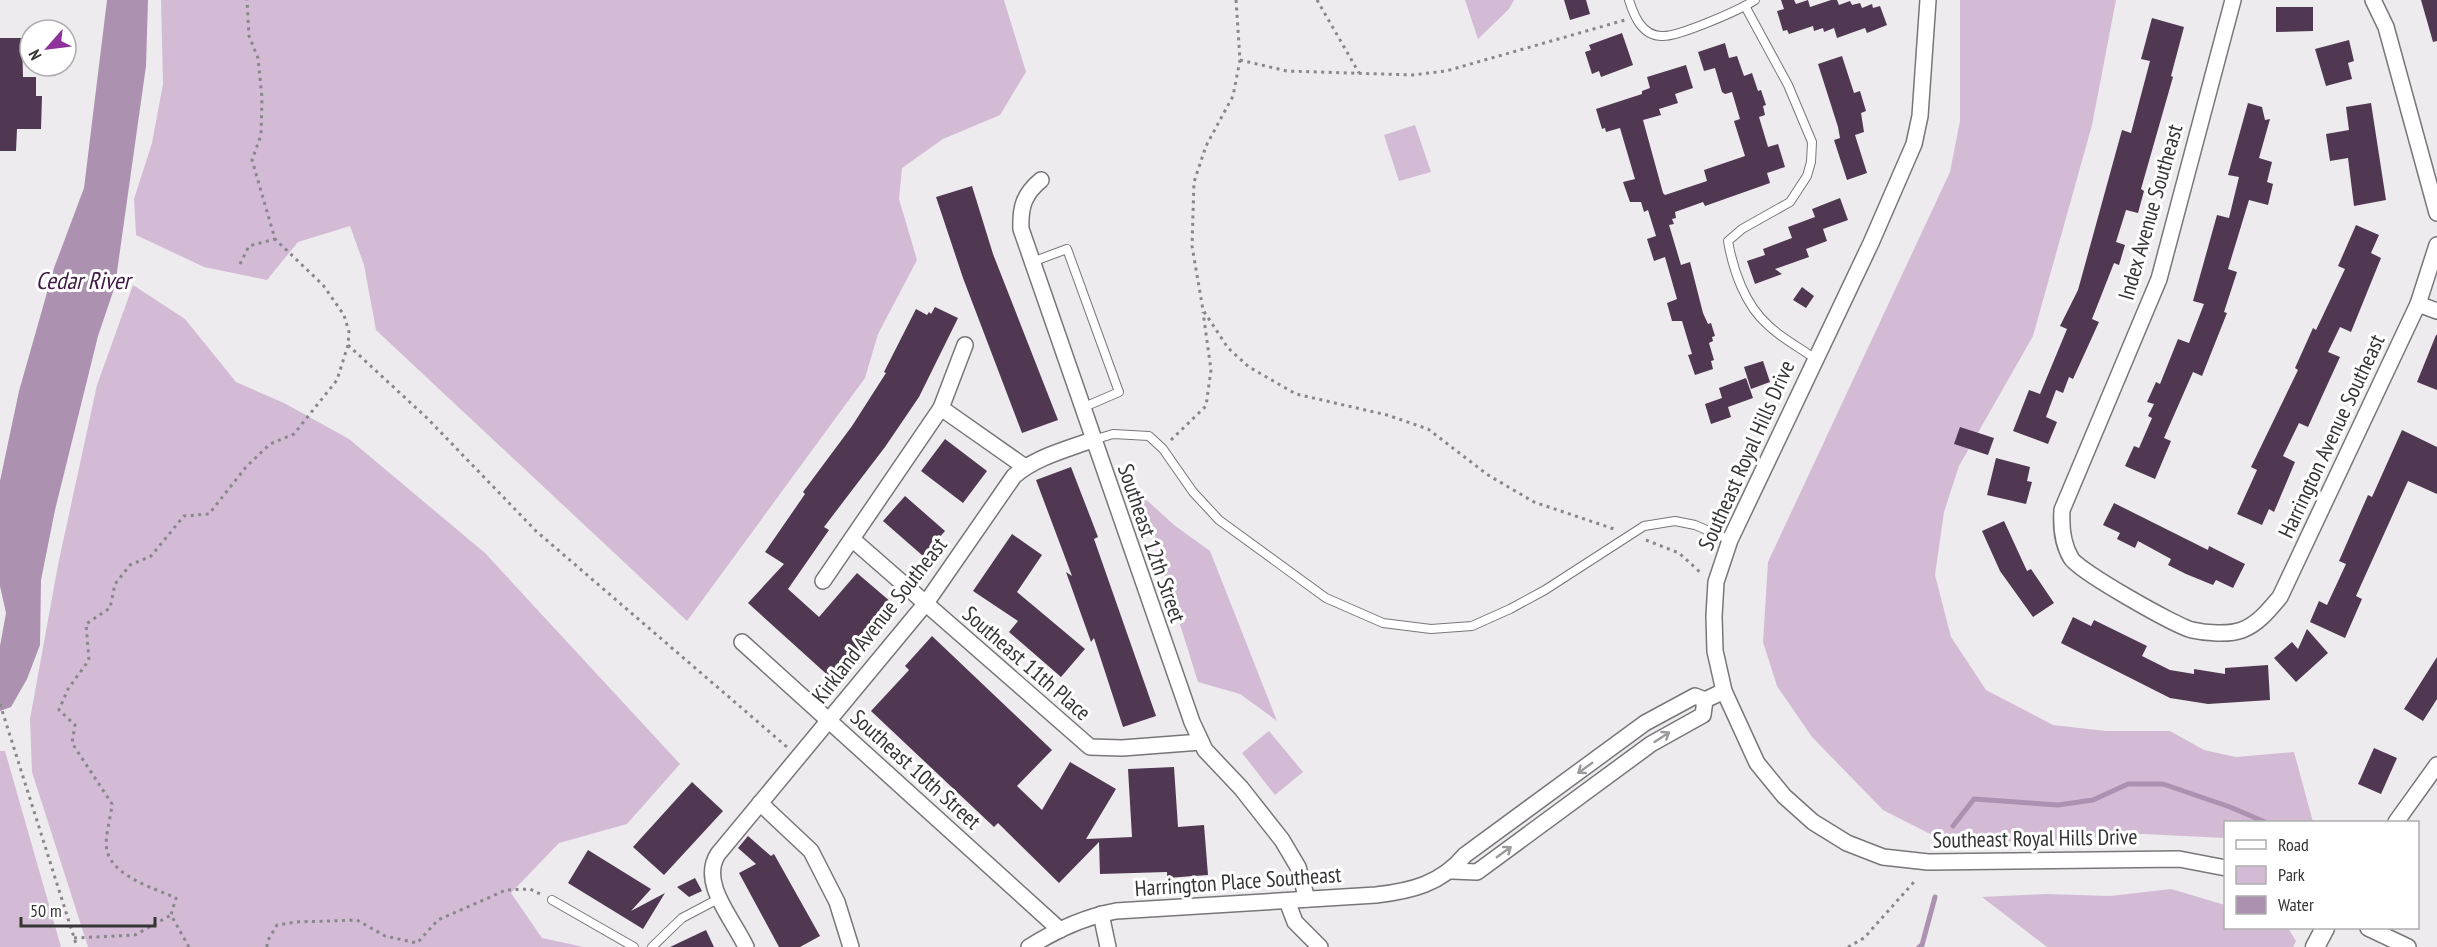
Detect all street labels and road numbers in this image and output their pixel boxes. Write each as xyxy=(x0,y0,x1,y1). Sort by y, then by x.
street label: Index Avenue Southeast xyxy=(2112,121,2188,303)
street label: Harrington Avenue Southeast xyxy=(2271,330,2391,542)
street label: Southeast Royal Hills Drive xyxy=(1692,356,1800,554)
street label: Southeast 12th Street xyxy=(1112,460,1192,626)
street label: Kirkland Avenue Southeast xyxy=(805,531,953,709)
street label: Southeast 11th Place xyxy=(957,600,1097,726)
street label: Southeast 10th Street xyxy=(845,703,987,835)
street label: Southeast Royal Hills Drive xyxy=(1932,822,2138,854)
street label: Harrington Place Southeast xyxy=(1134,860,1342,902)

